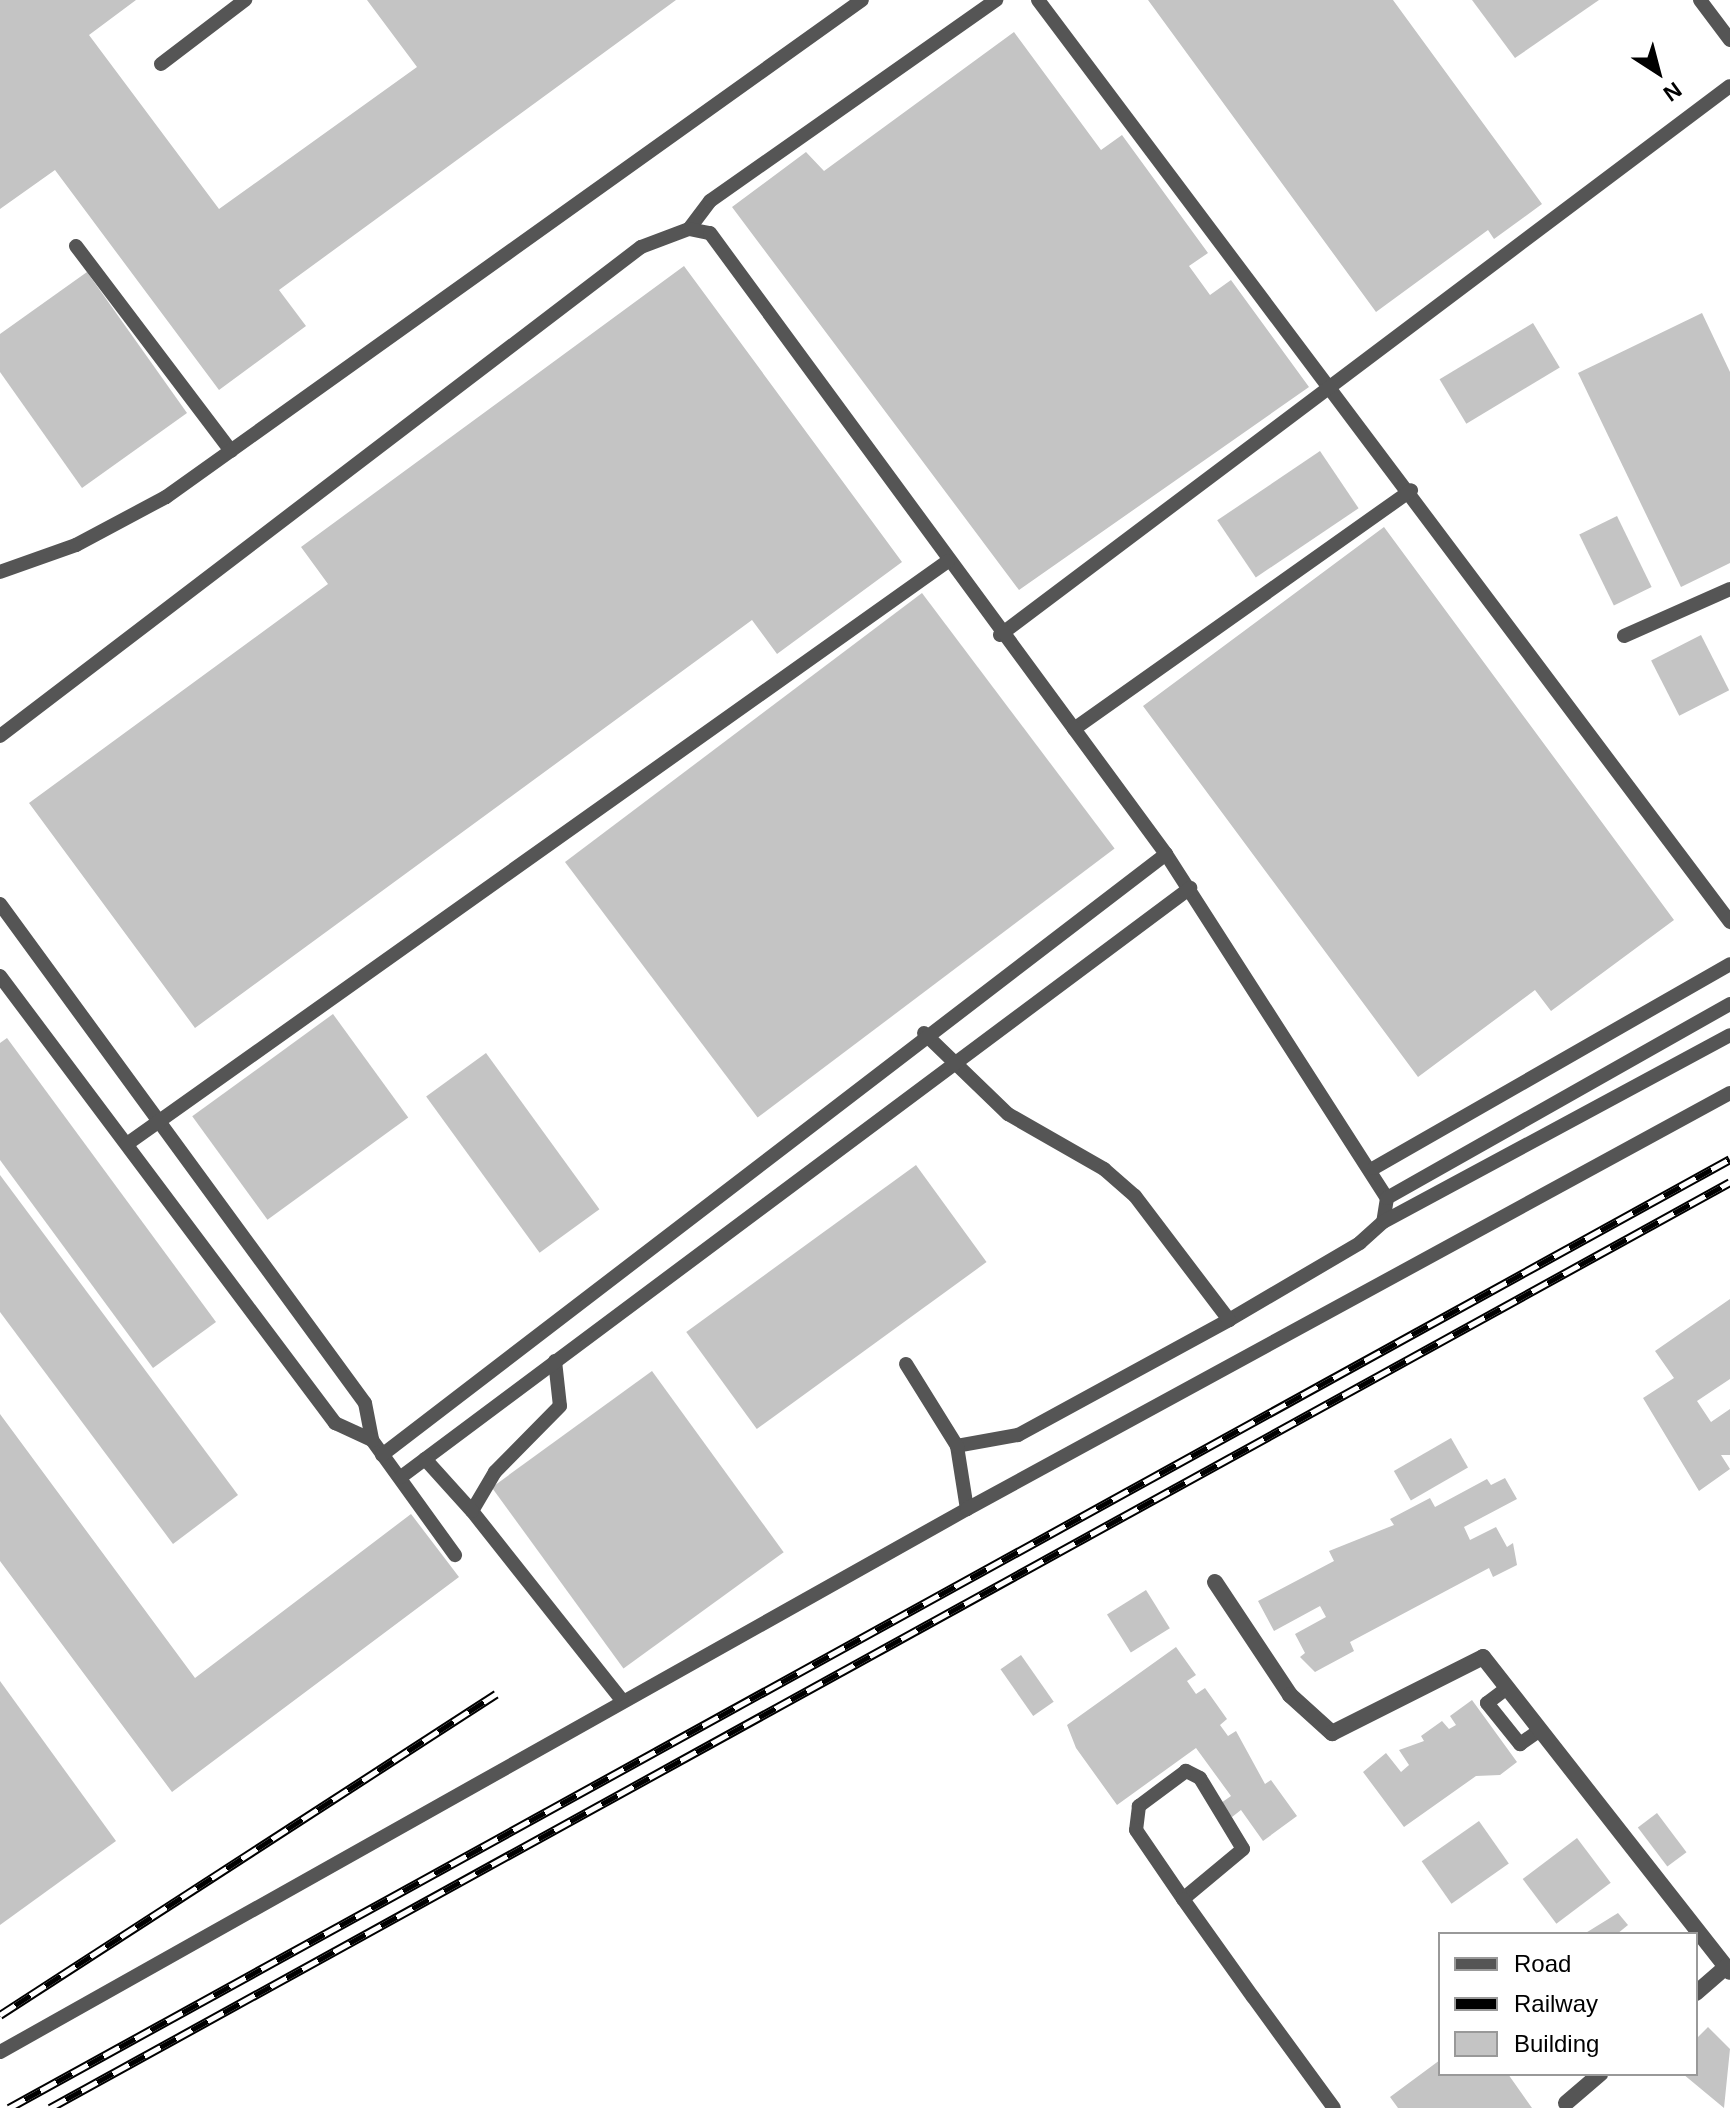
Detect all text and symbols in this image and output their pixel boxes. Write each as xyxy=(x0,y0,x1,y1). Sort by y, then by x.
north arrow xyxy=(1618,32,1698,112)
text: N xyxy=(1659,77,1686,107)
legend xyxy=(1438,1932,1698,2076)
text: Road xyxy=(1514,1950,1571,1977)
text: Railway xyxy=(1514,1990,1598,2017)
text: Building xyxy=(1514,2030,1599,2057)

